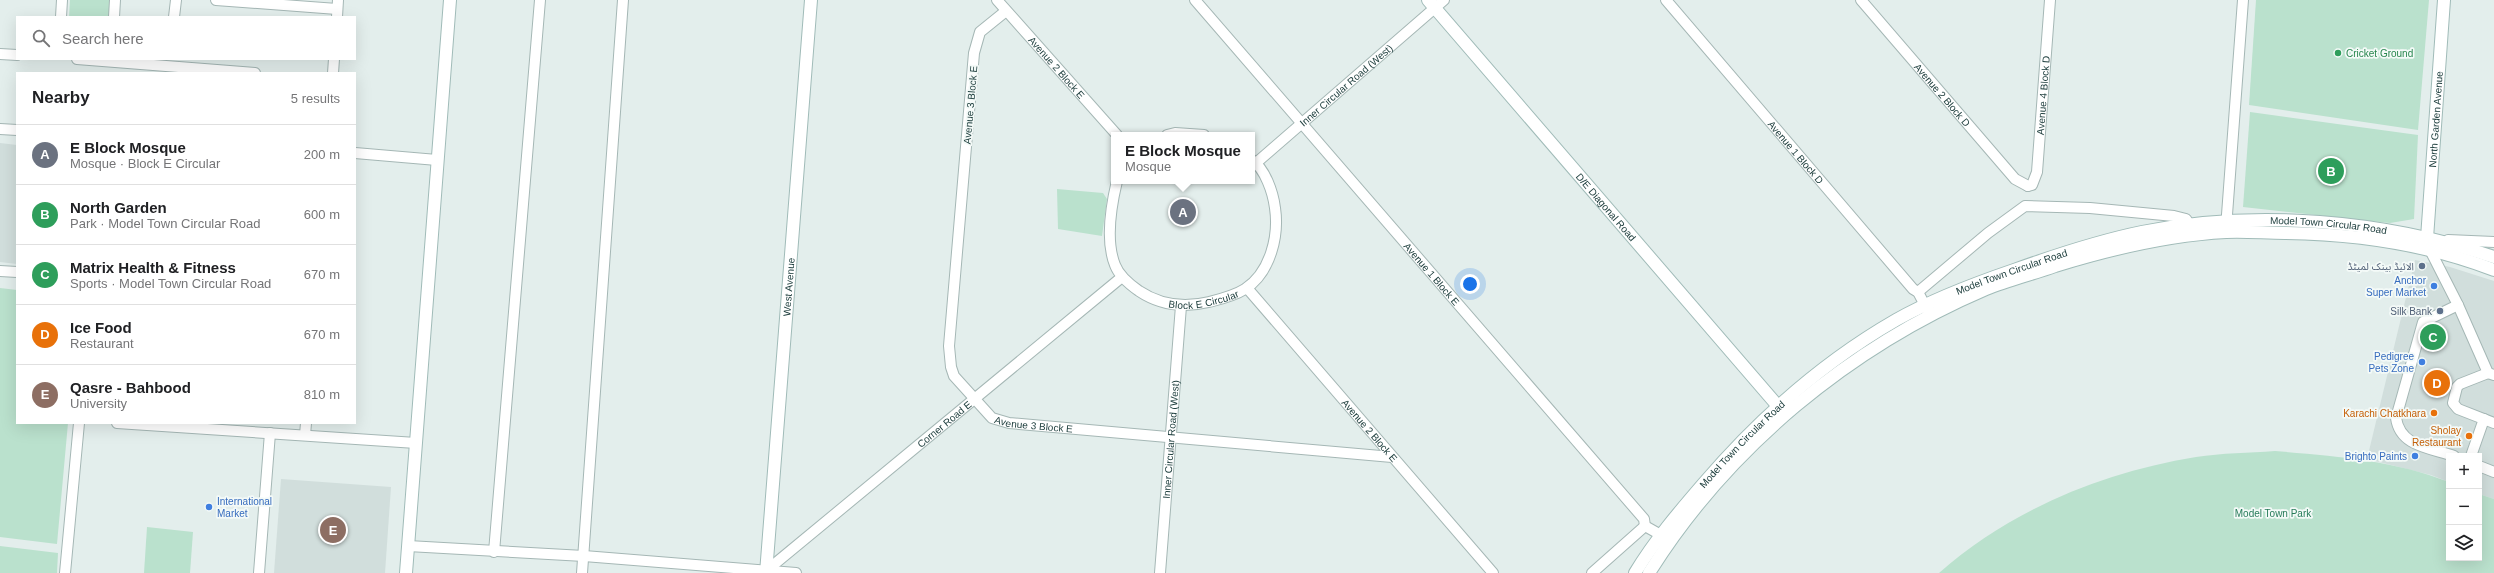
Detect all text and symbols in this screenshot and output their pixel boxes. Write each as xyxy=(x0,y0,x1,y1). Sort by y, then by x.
search box xyxy=(16,16,356,60)
icon: search xyxy=(30,27,52,49)
text: Search here xyxy=(62,30,144,47)
street label: Avenue 2 Block E xyxy=(1026,34,1087,101)
street label: Inner Circular Road (West) xyxy=(1298,42,1395,129)
marker: Cricket Ground xyxy=(2333,48,2343,58)
place label: Cricket Ground xyxy=(2346,48,2413,59)
street label: Avenue 4 Block D xyxy=(2035,55,2052,135)
street label: Avenue 2 Block D xyxy=(1912,61,1972,129)
street label: Avenue 3 Block E xyxy=(962,65,979,145)
street label: North Garden Avenue xyxy=(2427,70,2445,168)
text: Nearby xyxy=(32,88,90,107)
text: 5 results xyxy=(291,91,340,106)
street label: Avenue 1 Block D xyxy=(1766,119,1826,186)
popup xyxy=(1111,132,1255,184)
text: E Block Mosque xyxy=(70,139,186,156)
text: E Block Mosque xyxy=(1125,142,1241,159)
text: A xyxy=(40,147,50,162)
text: 200 m xyxy=(304,147,340,162)
text: Mosque · Block E Circular xyxy=(70,156,220,171)
pin: B xyxy=(2318,156,2344,186)
text: Mosque xyxy=(1125,159,1171,174)
street label: D/E Diagonal Road xyxy=(1574,171,1638,243)
pin: A xyxy=(1170,197,1196,227)
text: North Garden xyxy=(70,199,167,216)
text: B xyxy=(40,207,50,222)
text: 600 m xyxy=(304,207,340,222)
street label: Model Town Circular Road xyxy=(2270,215,2388,236)
text: Park · Model Town Circular Road xyxy=(70,216,261,231)
street label: Avenue 1 Block E xyxy=(1402,241,1462,308)
street label: Model Town Circular Road xyxy=(1954,247,2069,297)
street label: West Avenue xyxy=(781,257,797,317)
text: Matrix Health & Fitness xyxy=(70,259,236,276)
place label: الائیڈ بینک لمیٹڈ xyxy=(2348,261,2414,272)
marker: الائیڈ بینک لمیٹڈ xyxy=(2417,261,2427,271)
text: C xyxy=(40,267,50,282)
text: 670 m xyxy=(304,267,340,282)
your location xyxy=(1460,274,1480,294)
place label: Anchor Super Market xyxy=(2366,275,2427,298)
text: Sports · Model Town Circular Road xyxy=(70,276,271,291)
marker: Anchor Super Market xyxy=(2429,281,2439,291)
street label: Block E Circular xyxy=(1168,288,1241,311)
place label: Silk Bank xyxy=(2390,306,2433,317)
marker: Silk Bank xyxy=(2435,306,2445,316)
text: Ice Food xyxy=(70,319,132,336)
pin: C xyxy=(2420,322,2446,352)
text: D xyxy=(40,327,50,342)
text: 670 m xyxy=(304,327,340,342)
text: Restaurant xyxy=(70,336,134,351)
place label: Pedigree Pets Zone xyxy=(2368,351,2414,374)
marker: Pedigree Pets Zone xyxy=(2417,357,2427,367)
pin: D xyxy=(2424,368,2450,398)
text: Qasre - Bahbood xyxy=(70,379,191,396)
street label: Inner Circular Road (West) xyxy=(1161,380,1181,499)
text: E xyxy=(41,387,49,402)
text: 810 m xyxy=(304,387,340,402)
text: University xyxy=(70,396,127,411)
street label: Avenue 2 Block E xyxy=(1340,397,1400,464)
street label: Corner Road E xyxy=(915,399,974,450)
street label: Model Town Circular Road xyxy=(1698,399,1787,490)
place label: Karachi Chatkhara xyxy=(2343,408,2426,419)
marker: Karachi Chatkhara xyxy=(2429,408,2439,418)
street label: Avenue 3 Block E xyxy=(993,414,1074,435)
place label: Sholay Restaurant xyxy=(2412,425,2461,448)
marker: Sholay Restaurant xyxy=(2464,431,2474,441)
place label: Brighto Paints xyxy=(2345,451,2407,462)
marker: Brighto Paints xyxy=(2410,451,2420,461)
map controls xyxy=(2446,453,2482,561)
button: + xyxy=(2446,453,2482,489)
button: − xyxy=(2446,489,2482,525)
place label: International Market xyxy=(217,496,272,519)
marker: International Market xyxy=(204,502,214,512)
park label: Model Town Park xyxy=(2235,508,2312,519)
pin: E xyxy=(320,515,346,545)
button: layers xyxy=(2446,525,2482,561)

